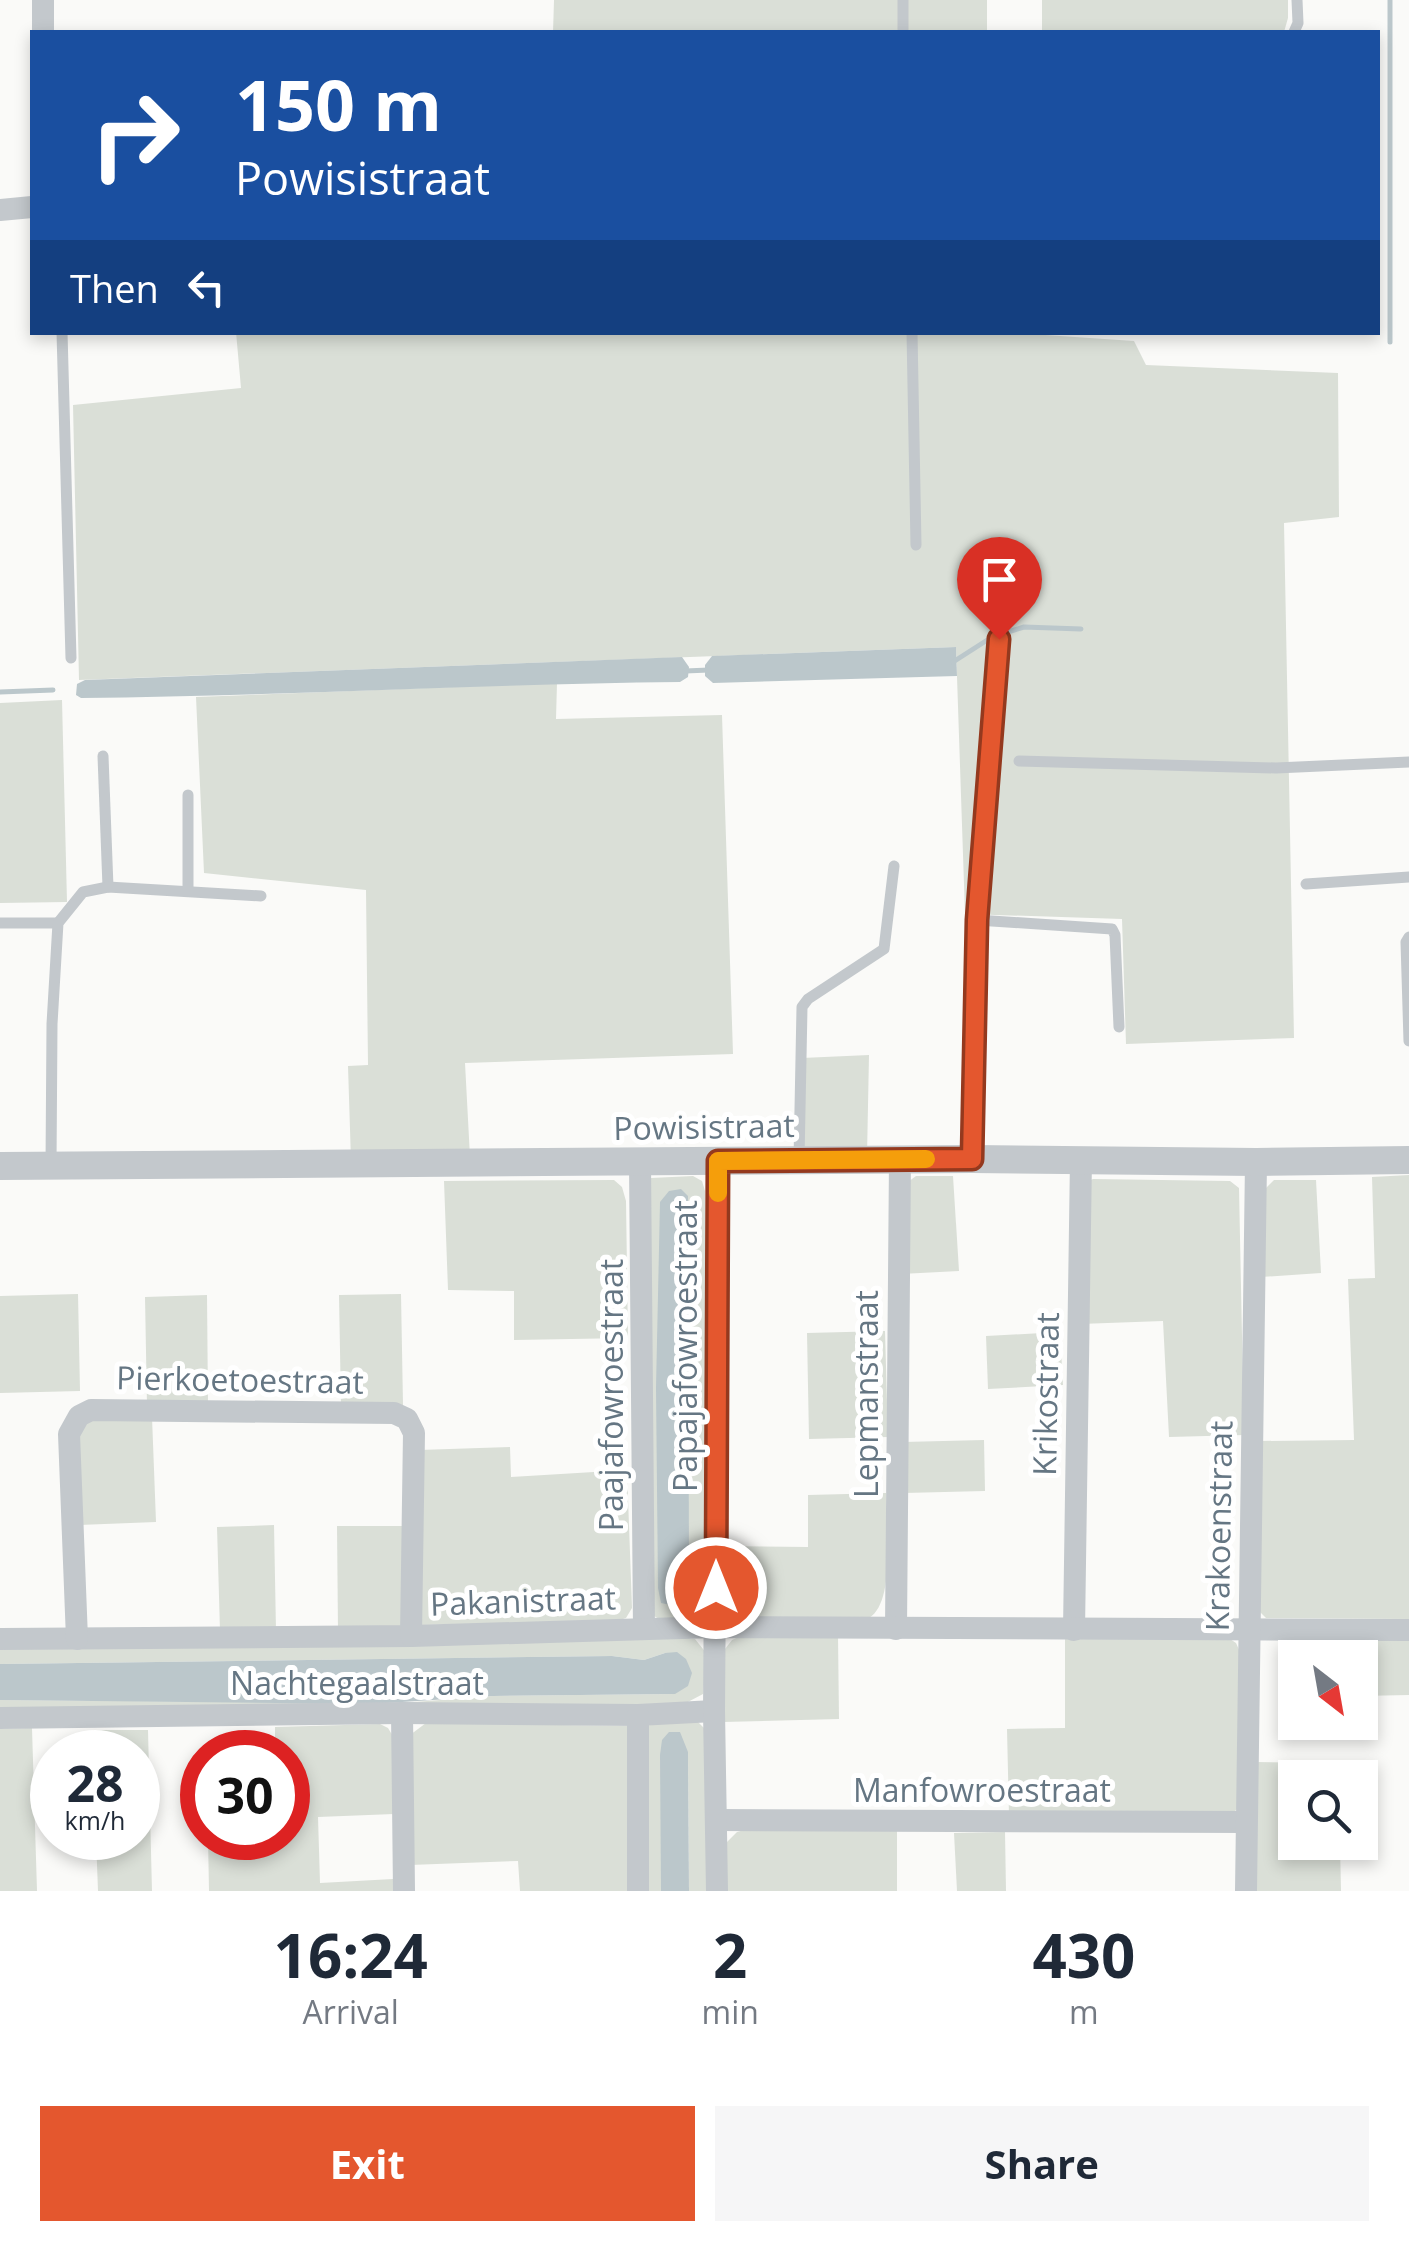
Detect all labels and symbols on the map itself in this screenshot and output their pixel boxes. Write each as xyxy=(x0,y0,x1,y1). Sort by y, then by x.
pin xyxy=(957,537,1042,640)
street label: Powisistraat xyxy=(613,1103,795,1149)
street label: Papajafowroestraat xyxy=(663,1200,706,1492)
street label: Paajafowroestraat xyxy=(589,1259,632,1531)
street label: Lepmanstraat xyxy=(844,1290,887,1498)
street label: Krikostraat xyxy=(1022,1312,1068,1476)
street label: Pierkoetoestraat xyxy=(116,1355,364,1403)
street label: Krakoenstraat xyxy=(1195,1420,1241,1632)
position arrow xyxy=(664,1536,768,1640)
street label: Pakanistraat xyxy=(429,1575,617,1625)
north arrow xyxy=(1278,1640,1378,1740)
street label: Nachtegaalstraat xyxy=(230,1661,484,1704)
speed limit sign: 30 xyxy=(180,1730,310,1860)
street label: Manfowroestraat xyxy=(853,1768,1111,1811)

